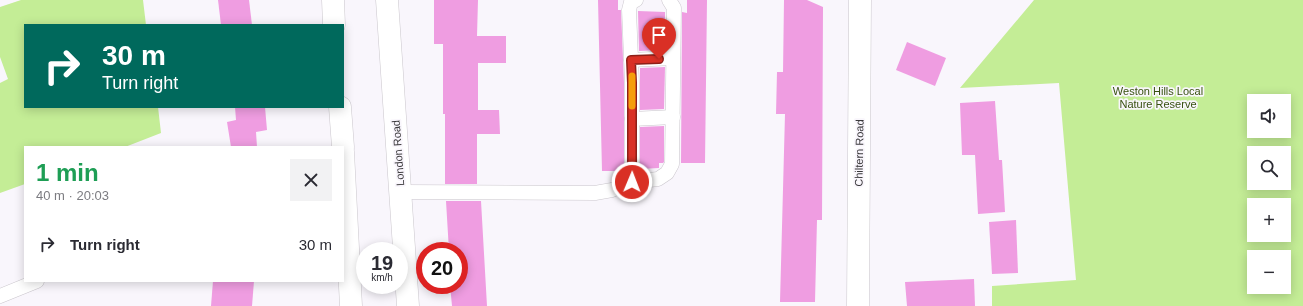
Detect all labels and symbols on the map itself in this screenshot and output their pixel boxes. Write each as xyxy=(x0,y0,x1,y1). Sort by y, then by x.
pin xyxy=(642,18,676,59)
park label: Weston Hills Local Nature Reserve xyxy=(1113,85,1203,110)
street label: Chiltern Road xyxy=(852,119,866,187)
street label: London Road xyxy=(390,120,406,186)
position arrow xyxy=(611,161,653,203)
speed limit sign: 20 xyxy=(416,242,468,294)

